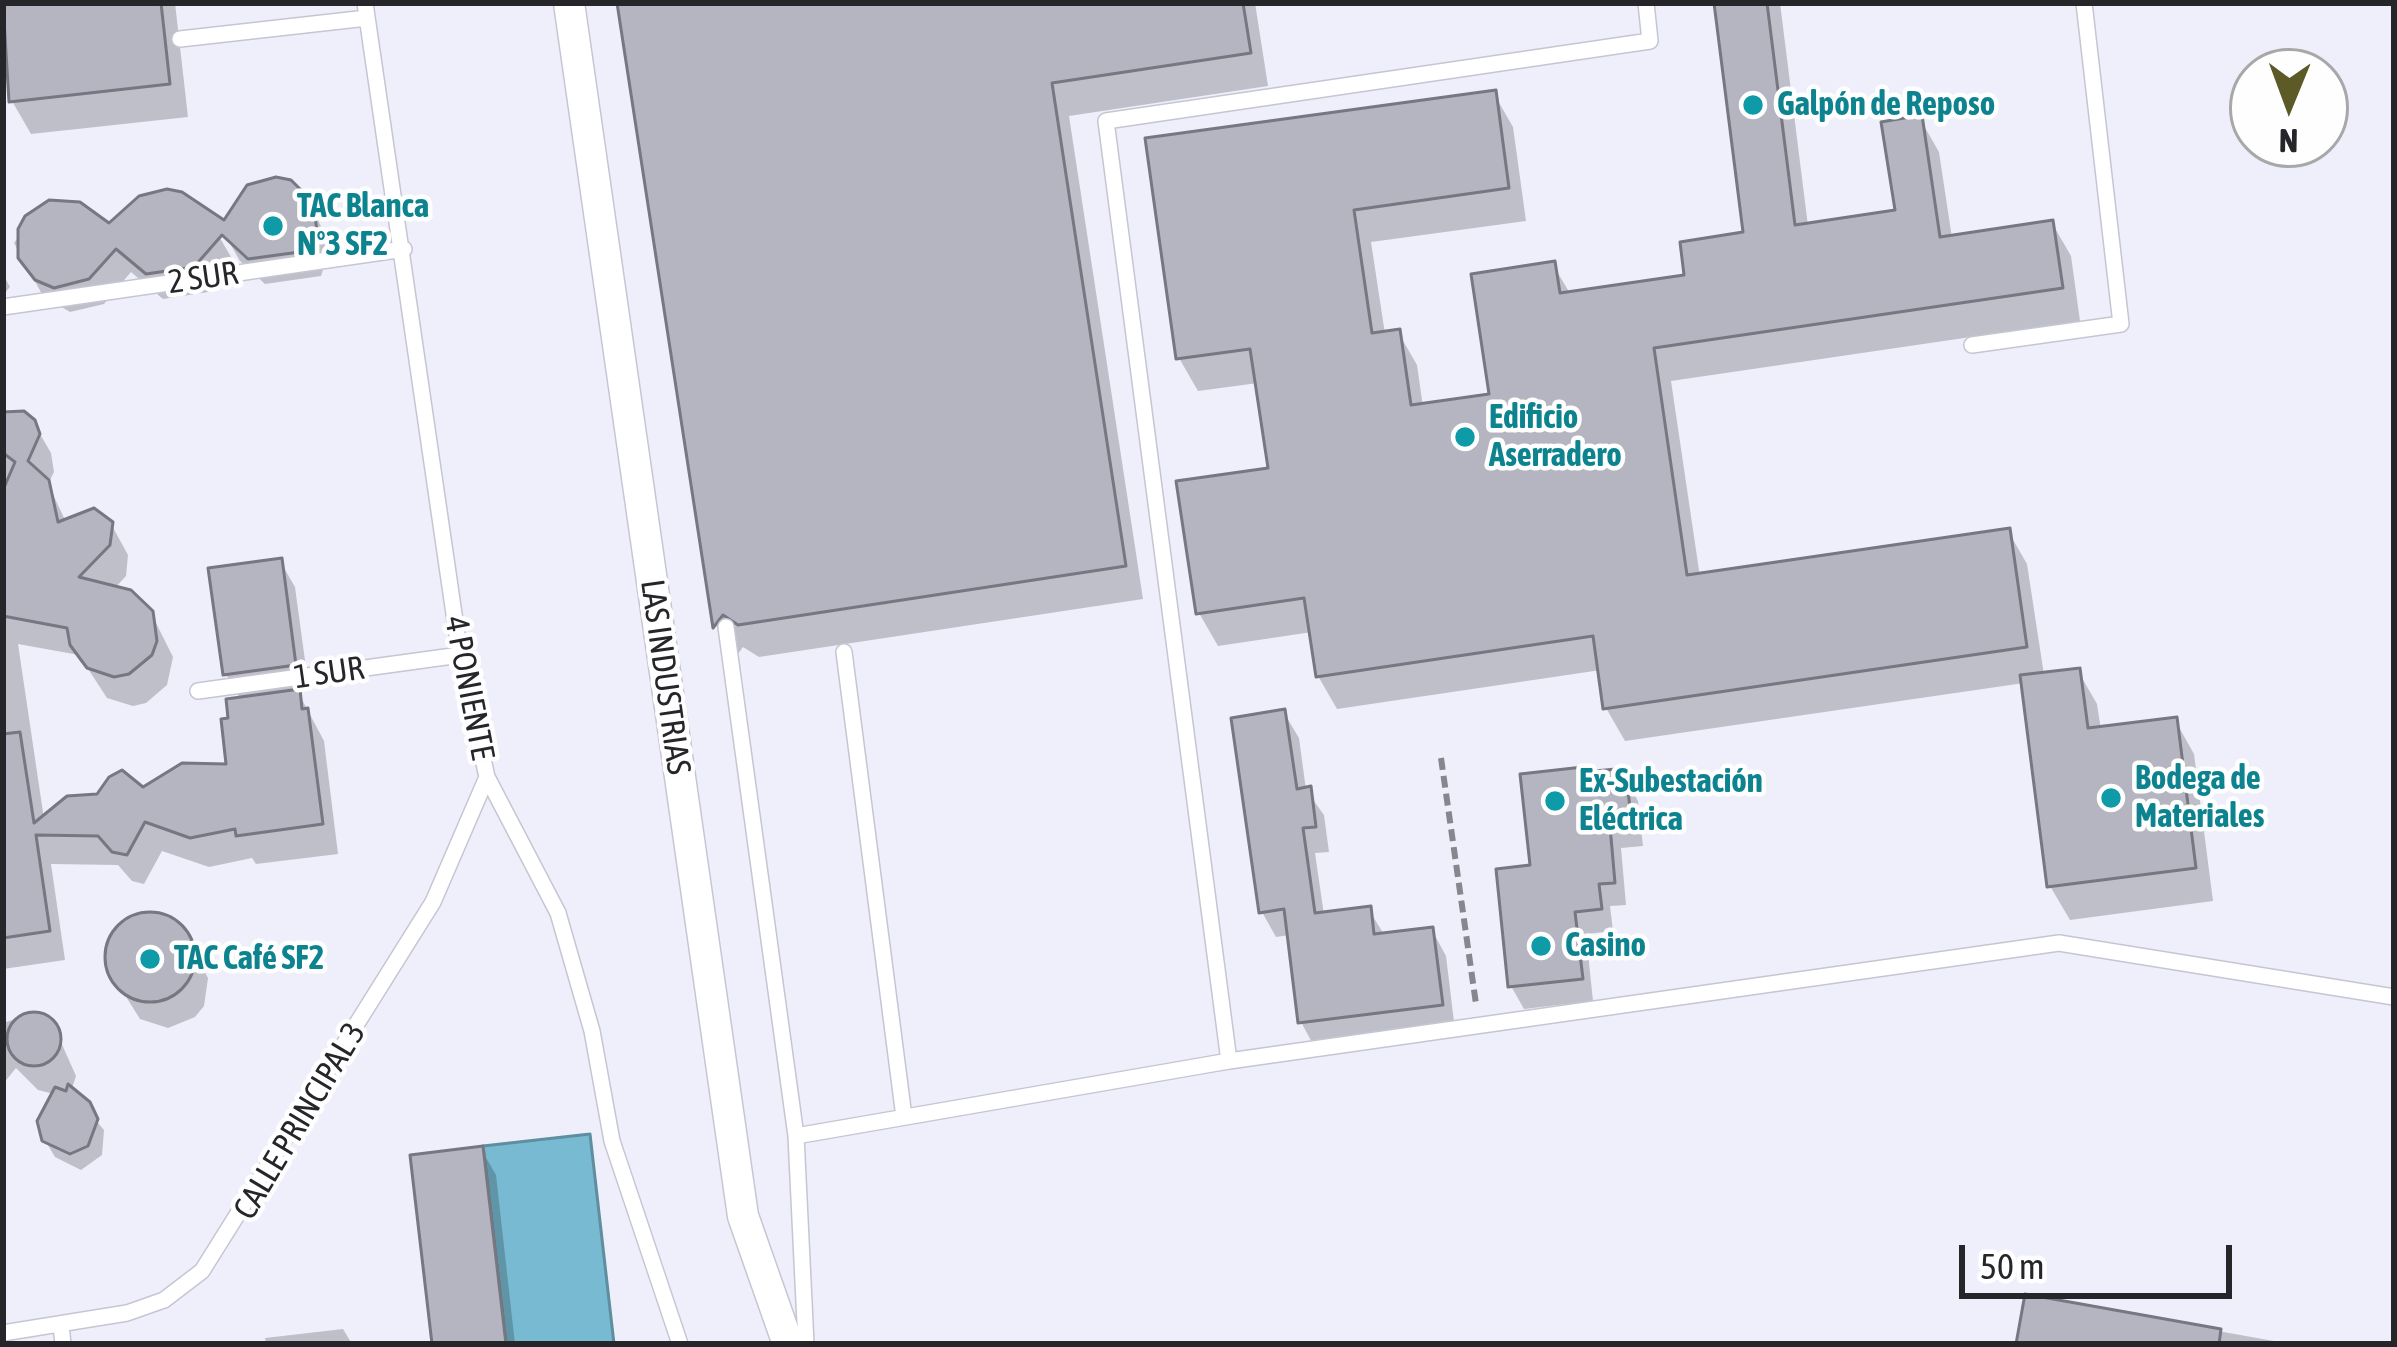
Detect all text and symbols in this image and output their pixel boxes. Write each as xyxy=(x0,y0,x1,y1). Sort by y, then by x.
north arrow xyxy=(2229,48,2349,168)
place label: Galpón de Reposo xyxy=(1777,85,1995,125)
marker: Galpón de Reposo xyxy=(1740,92,1766,118)
text: N xyxy=(2278,122,2299,160)
place label: TAC Blanca N°3 SF2 xyxy=(297,187,429,265)
marker: TAC Blanca N°3 SF2 xyxy=(260,213,286,239)
street label: 2 SUR xyxy=(166,254,240,302)
place label: Edificio Aserradero xyxy=(1489,398,1622,476)
marker: Edificio Aserradero xyxy=(1452,424,1478,450)
street label: LAS INDUSTRIAS xyxy=(632,577,698,777)
street label: 4 PONIENTE xyxy=(436,613,502,763)
street label: 1 SUR xyxy=(292,649,366,697)
place label: Bodega de Materiales xyxy=(2135,759,2264,837)
place label: Ex-Subestación Eléctrica xyxy=(1579,762,1763,840)
marker: Bodega de Materiales xyxy=(2098,785,2124,811)
marker: Ex-Subestación Eléctrica xyxy=(1542,788,1568,814)
place label: Casino xyxy=(1565,926,1646,966)
marker: Casino xyxy=(1528,933,1554,959)
place label: TAC Café SF2 xyxy=(174,939,324,979)
marker: TAC Café SF2 xyxy=(137,946,163,972)
street label: CALLE PRINCIPAL 3 xyxy=(226,1015,374,1227)
scale bar xyxy=(1965,1221,2238,1295)
text: 50 m xyxy=(1980,1245,2045,1287)

